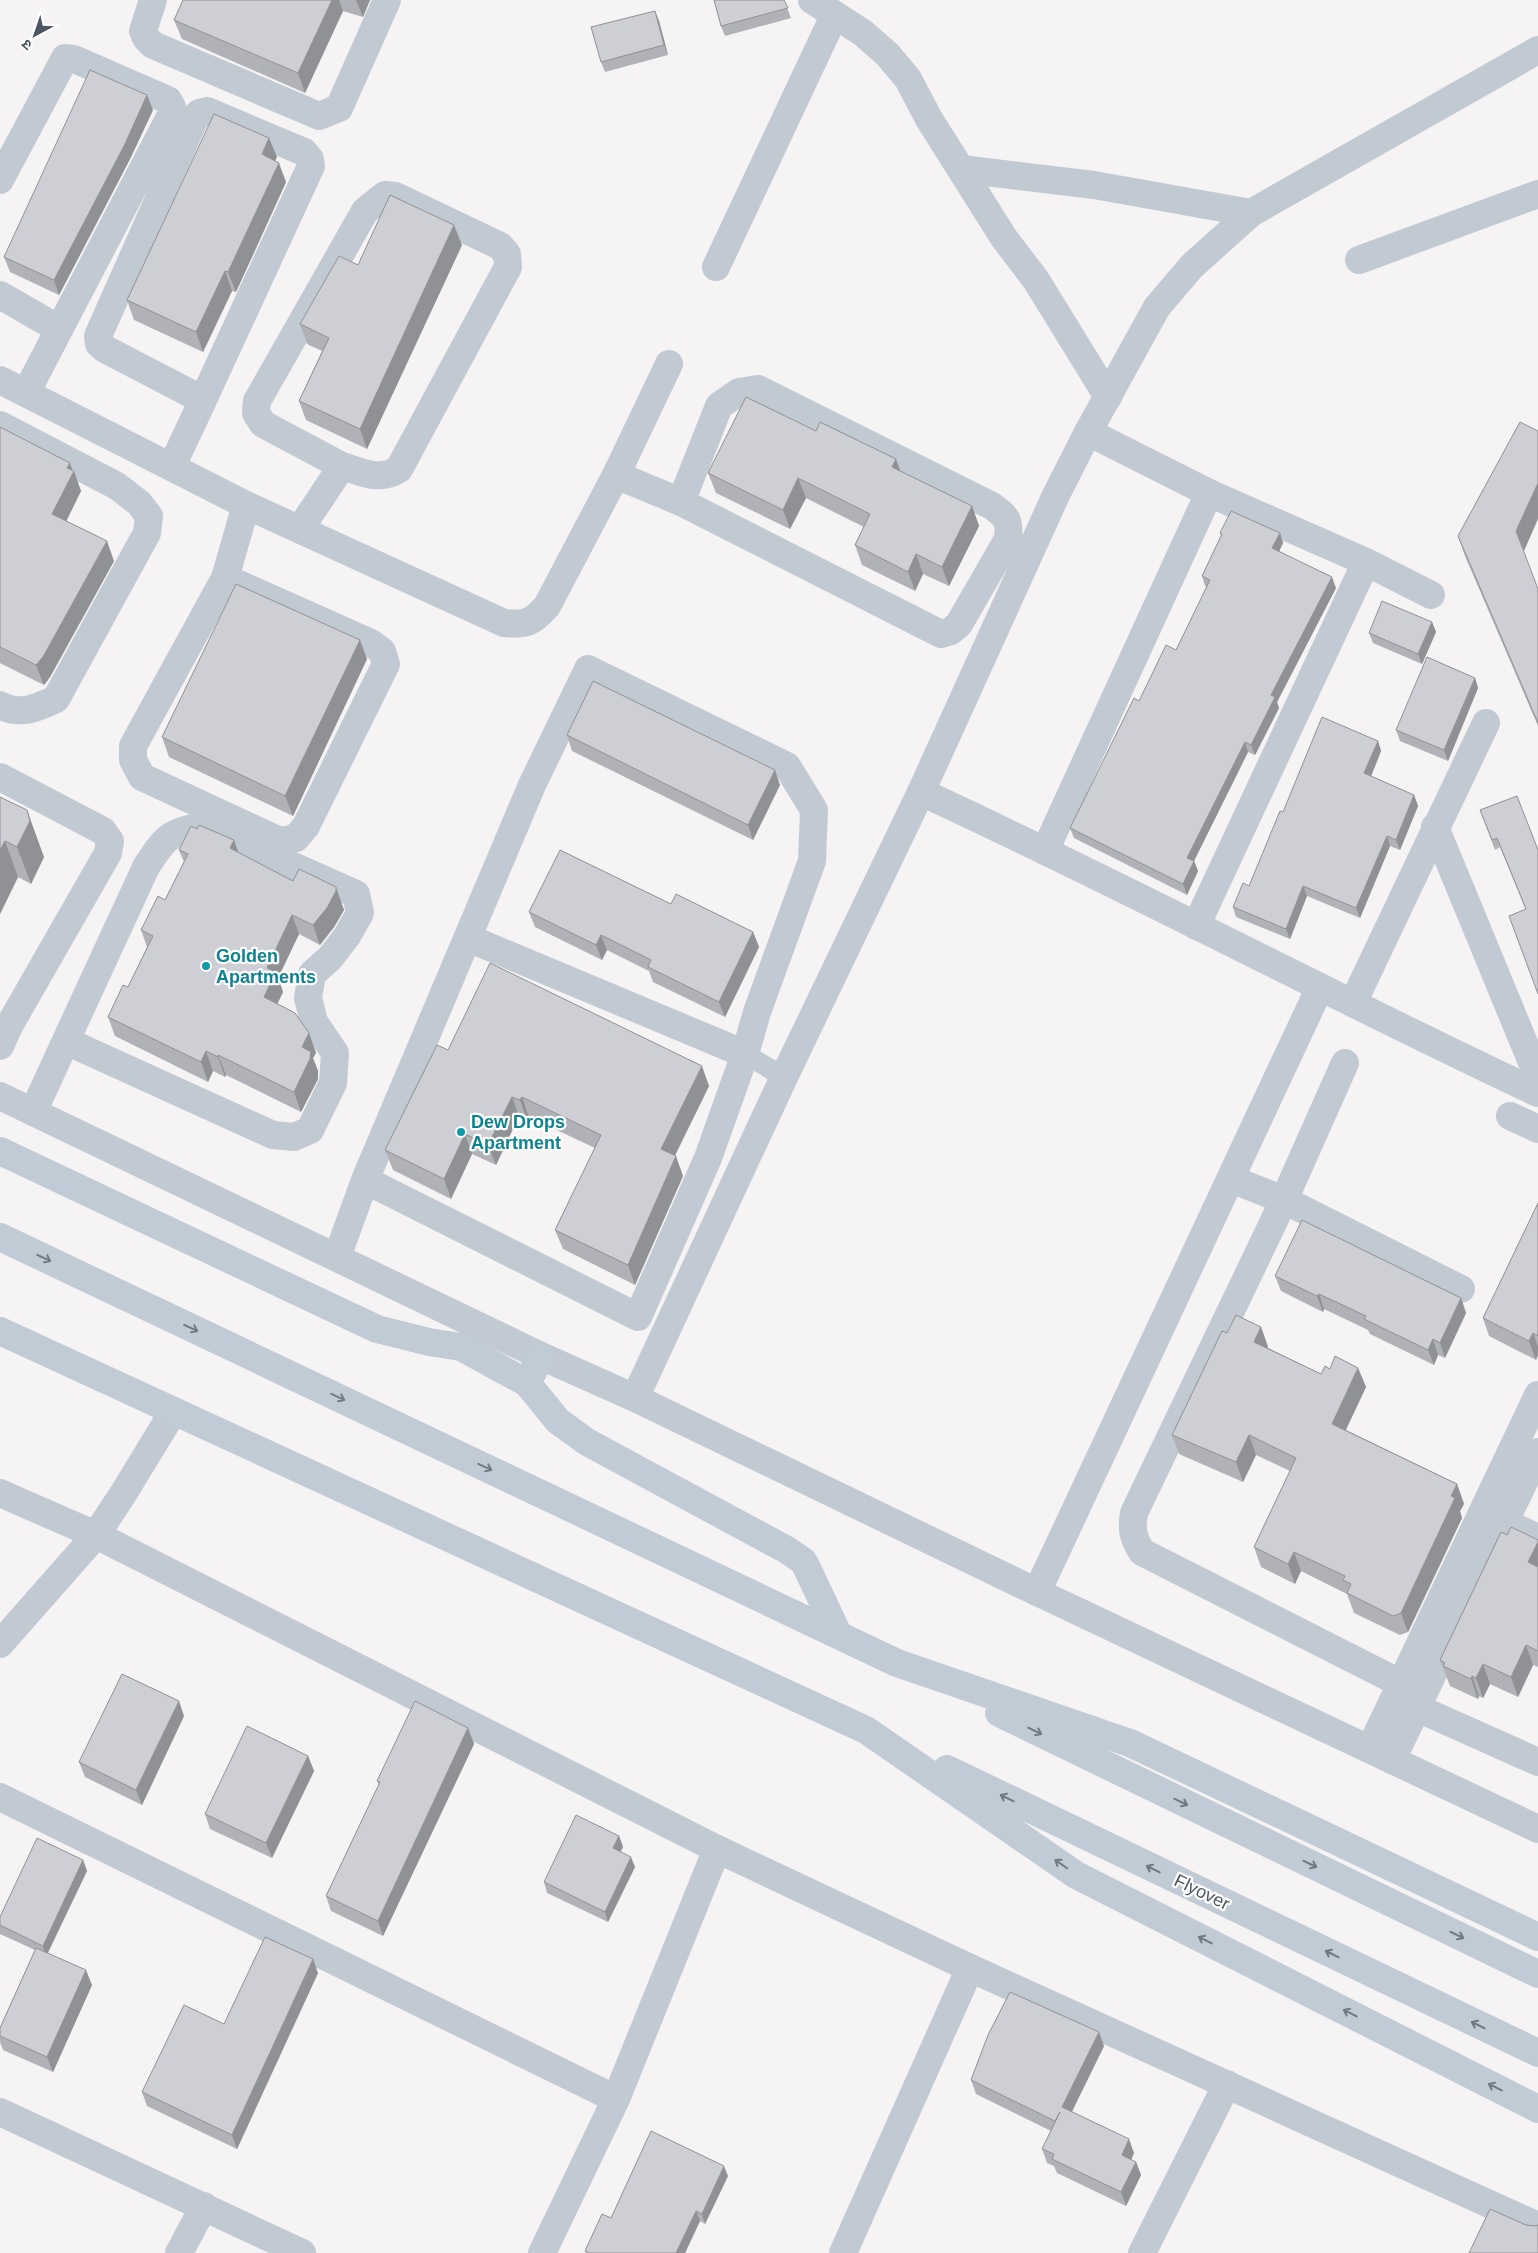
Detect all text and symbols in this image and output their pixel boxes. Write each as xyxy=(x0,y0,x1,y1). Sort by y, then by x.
north arrow xyxy=(10,10,60,60)
text: उ xyxy=(18,36,35,54)
place label: Golden Apartments xyxy=(216,946,316,987)
marker: Golden Apartments xyxy=(200,960,212,972)
place label: Dew Drops Apartment xyxy=(471,1112,565,1153)
marker: Dew Drops Apartment xyxy=(455,1126,467,1138)
one-way arrow xyxy=(36,1254,51,1263)
one-way arrow xyxy=(183,1323,198,1333)
one-way arrow xyxy=(330,1393,345,1402)
one-way arrow xyxy=(477,1463,492,1472)
one-way arrow xyxy=(1027,1727,1042,1736)
one-way arrow xyxy=(1000,1793,1015,1802)
one-way arrow xyxy=(1173,1798,1188,1807)
one-way arrow xyxy=(1054,1859,1068,1869)
one-way arrow xyxy=(1302,1860,1317,1869)
one-way arrow xyxy=(1146,1863,1161,1873)
street label: Flyover xyxy=(1171,1870,1233,1914)
one-way arrow xyxy=(1449,1930,1464,1940)
one-way arrow xyxy=(1197,1935,1212,1945)
one-way arrow xyxy=(1325,1949,1340,1959)
one-way arrow xyxy=(1342,2008,1357,2018)
one-way arrow xyxy=(1471,2020,1486,2029)
one-way arrow xyxy=(1487,2081,1502,2091)

